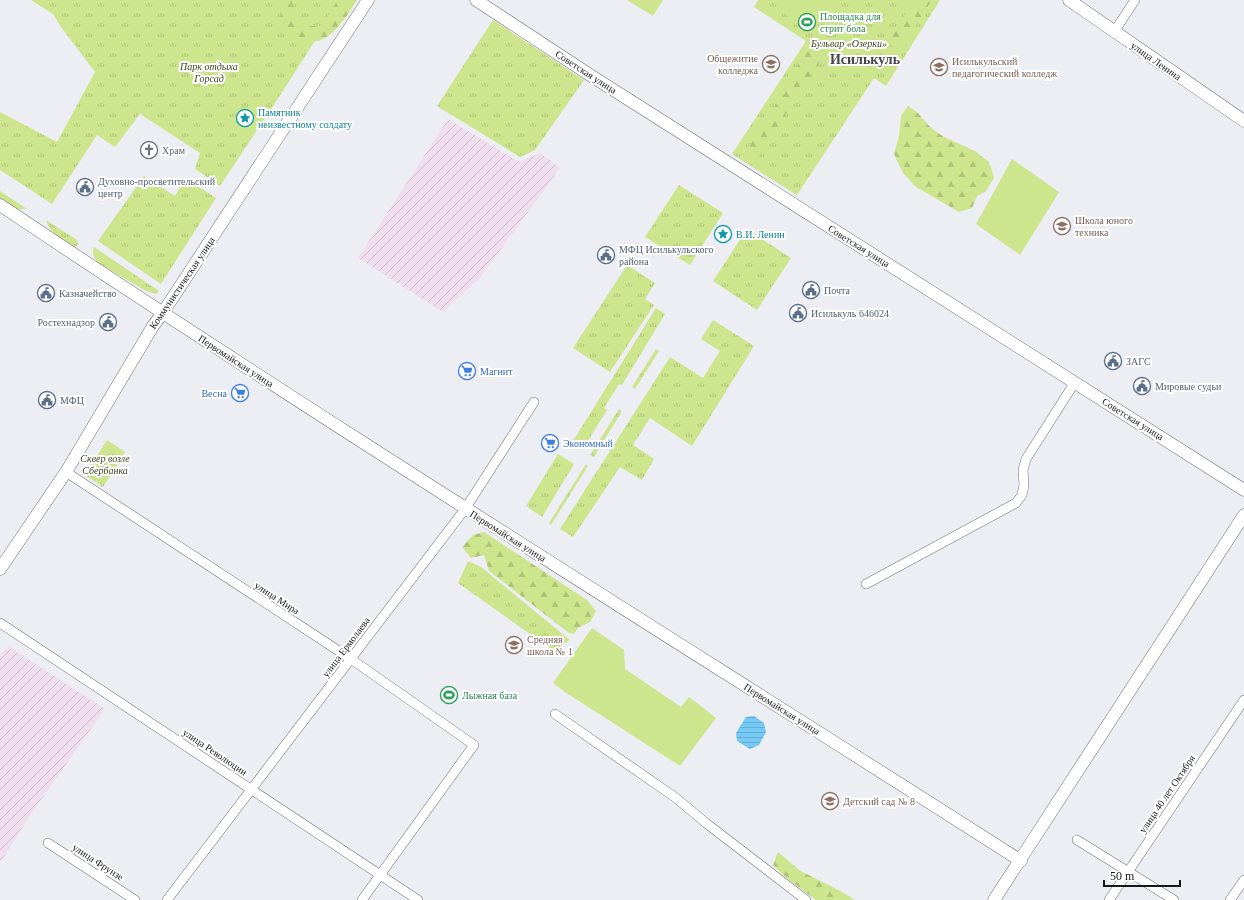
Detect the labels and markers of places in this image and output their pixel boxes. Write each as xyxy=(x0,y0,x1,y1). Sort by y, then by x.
place label: Площадка для стрит бола xyxy=(820,11,881,34)
sports icon: Площадка для стрит бола xyxy=(797,12,817,32)
place label: Общежитие колледжа xyxy=(707,53,759,76)
school or university icon: Общежитие колледжа xyxy=(761,54,781,74)
place label: Исилькульский педагогический колледж xyxy=(952,56,1057,79)
school or university icon: Исилькульский педагогический колледж xyxy=(929,57,949,77)
place label: Памятник неизвестному солдату xyxy=(258,107,352,130)
place icon: Памятник неизвестному солдату xyxy=(235,108,255,128)
church icon: Храм xyxy=(139,140,159,160)
place label: Храм xyxy=(162,145,186,156)
place label: Духовно-просветительский центр xyxy=(98,176,216,199)
public building icon: Духовно-просветительский центр xyxy=(75,177,95,197)
place label: Школа юного техника xyxy=(1075,215,1133,238)
school or university icon: Школа юного техника xyxy=(1052,216,1072,236)
place icon: В.И. Ленин xyxy=(713,224,733,244)
place label: В.И. Ленин xyxy=(736,229,785,240)
place label: МФЦ Исилькульского района xyxy=(619,244,713,267)
public building icon: МФЦ Исилькульского района xyxy=(596,245,616,265)
public building icon: Почта xyxy=(801,280,821,300)
public building icon: Казначейство xyxy=(36,283,56,303)
place label: Почта xyxy=(824,285,850,296)
place label: Казначейство xyxy=(59,288,117,299)
public building icon: Исилькуль 646024 xyxy=(788,303,808,323)
place label: Исилькуль 646024 xyxy=(811,308,889,319)
public building icon: Ростехнадзор xyxy=(98,312,118,332)
place label: Ростехнадзор xyxy=(37,317,95,328)
public building icon: ЗАГС xyxy=(1103,351,1123,371)
place label: ЗАГС xyxy=(1126,356,1151,367)
supermarket icon: Магнит xyxy=(457,361,477,381)
place label: Магнит xyxy=(480,366,513,377)
public building icon: Мировые судьи xyxy=(1132,376,1152,396)
place label: Мировые судьи xyxy=(1155,381,1222,392)
supermarket icon: Весна xyxy=(230,383,250,403)
place label: Весна xyxy=(201,388,228,399)
public building icon: МФЦ xyxy=(37,390,57,410)
place label: МФЦ xyxy=(60,395,84,406)
supermarket icon: Экономный xyxy=(540,433,560,453)
place label: Экономный xyxy=(563,438,614,449)
place label: Средняя школа № 1 xyxy=(527,634,573,657)
school or university icon: Средняя школа № 1 xyxy=(504,635,524,655)
sports icon: Лыжная база xyxy=(439,685,459,705)
place label: Лыжная база xyxy=(462,690,518,701)
school or university icon: Детский сад № 8 xyxy=(820,791,840,811)
place label: Детский сад № 8 xyxy=(843,796,915,807)

